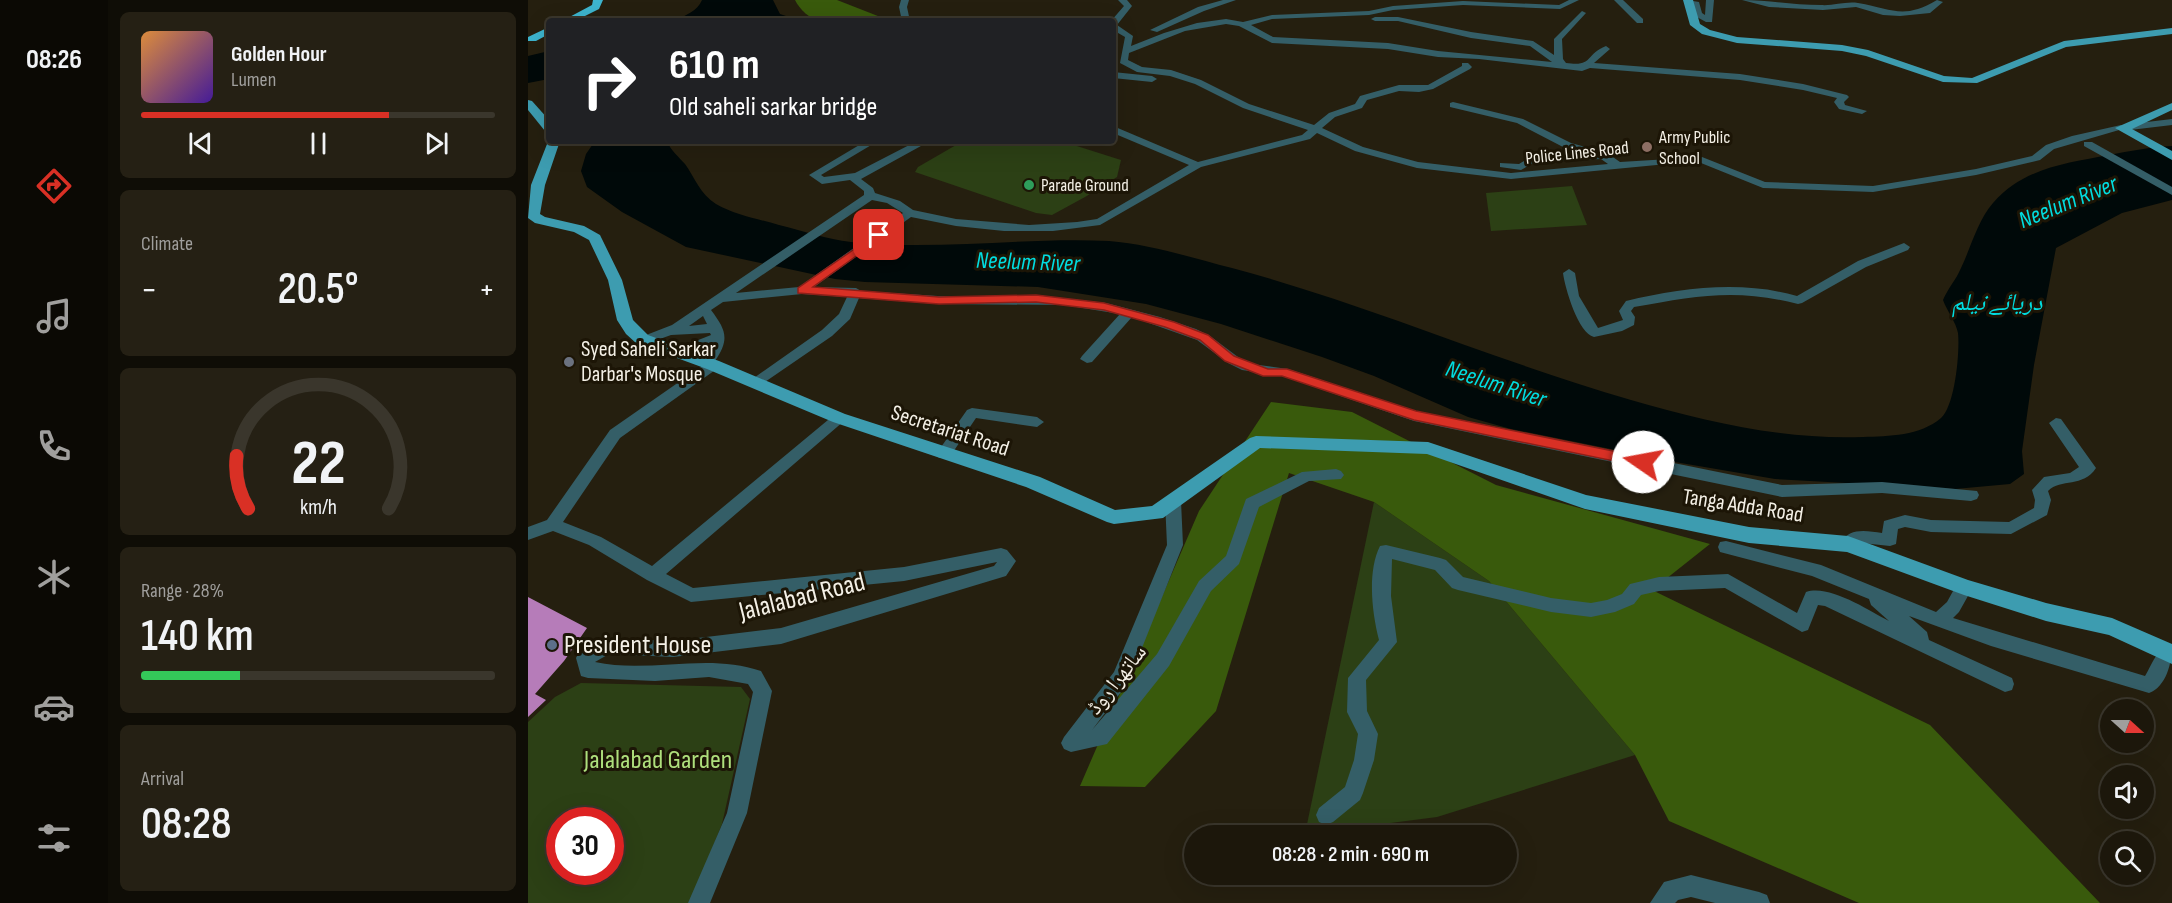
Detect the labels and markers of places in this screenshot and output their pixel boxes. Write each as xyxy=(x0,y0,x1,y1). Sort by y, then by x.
place label: Army Public School xyxy=(1658,127,1730,169)
marker: Army Public School xyxy=(1640,140,1654,154)
place label: Parade Ground xyxy=(1041,175,1129,196)
marker: Parade Ground xyxy=(1022,178,1036,192)
pin xyxy=(853,209,904,260)
place label: Syed Saheli Sarkar Darbar's Mosque xyxy=(581,336,716,388)
marker: Syed Saheli Sarkar Darbar's Mosque xyxy=(562,355,576,369)
place label: President House xyxy=(564,629,711,661)
marker: President House xyxy=(545,638,559,652)

